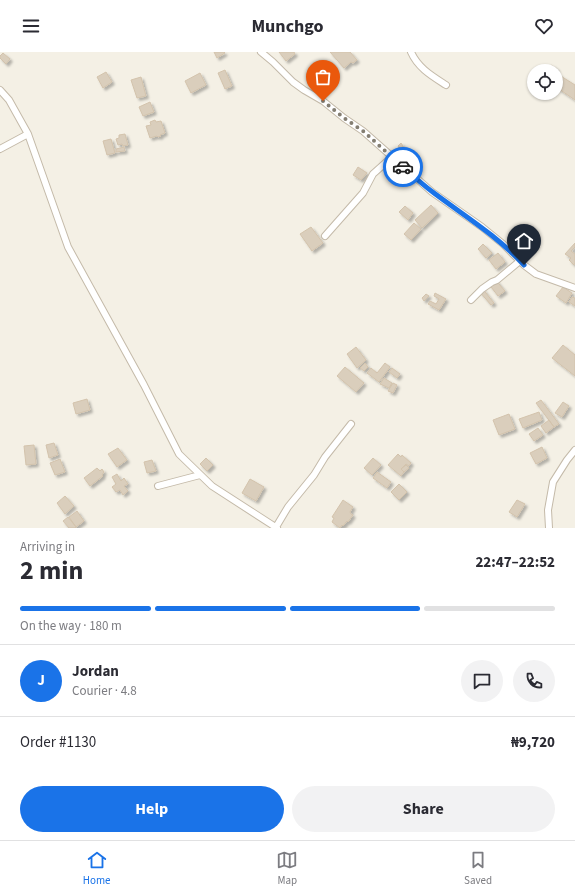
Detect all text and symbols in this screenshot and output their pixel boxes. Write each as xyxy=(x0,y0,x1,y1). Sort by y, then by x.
text: Munchgo xyxy=(251,14,324,39)
icon: menu xyxy=(20,15,42,37)
icon: heart xyxy=(533,15,555,37)
pin xyxy=(306,60,340,101)
map controls xyxy=(527,64,563,100)
button: locate xyxy=(527,64,563,100)
icon: bag xyxy=(312,66,334,88)
courier xyxy=(383,147,423,187)
icon: car xyxy=(392,156,414,178)
pin xyxy=(507,224,541,265)
icon: home xyxy=(513,230,535,252)
text: Arriving in xyxy=(20,538,75,556)
text: 2 min xyxy=(20,552,83,589)
text: 22:47–22:52 xyxy=(475,552,555,573)
text: On the way · 180 m xyxy=(20,617,122,635)
button: chat xyxy=(461,660,503,702)
button: phone xyxy=(513,660,555,702)
text: Jordan xyxy=(72,661,119,682)
text: J xyxy=(37,670,45,691)
text: Courier · 4.8 xyxy=(72,682,137,700)
text: Order #1130 xyxy=(20,732,96,753)
text: ₦9,720 xyxy=(511,732,555,753)
button: Help xyxy=(20,786,284,832)
button: Share xyxy=(292,786,555,832)
tab: Home xyxy=(83,849,111,888)
tab: Map xyxy=(276,849,298,888)
tab: Saved xyxy=(464,849,492,888)

